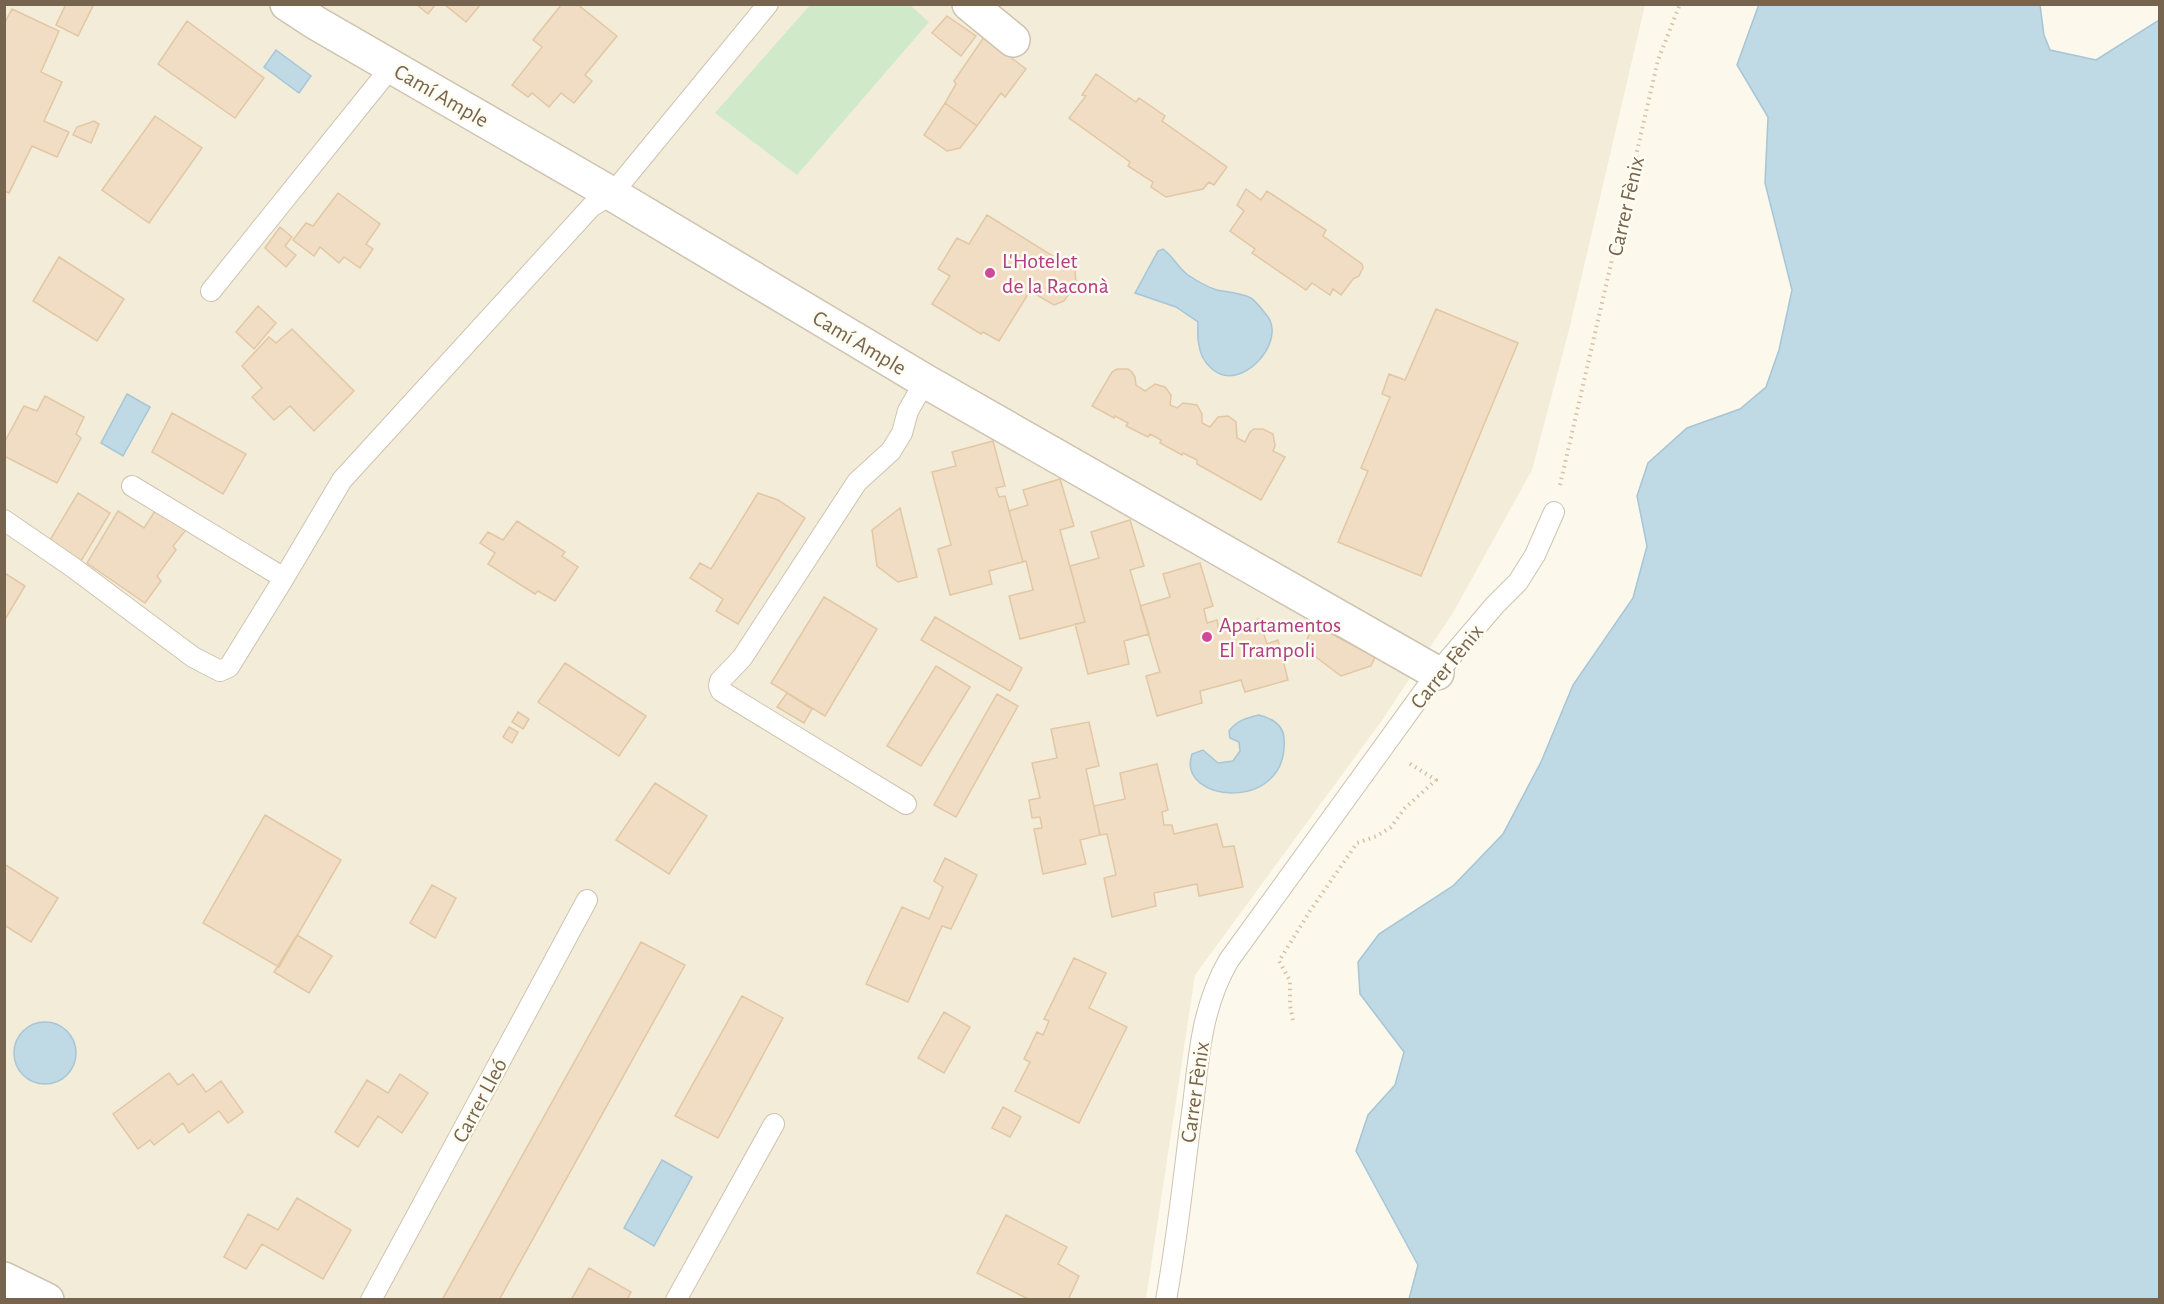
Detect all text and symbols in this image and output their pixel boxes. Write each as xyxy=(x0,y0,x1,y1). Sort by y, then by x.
street label: Camí Ample xyxy=(391,60,492,132)
street label: Carrer Fènix xyxy=(1604,154,1648,258)
place label: L'Hotelet de la Raconà xyxy=(1002,250,1109,297)
marker: L'Hotelet de la Raconà xyxy=(983,266,997,280)
street label: Camí Ample xyxy=(809,306,910,379)
place label: Apartamentos El Trampoli xyxy=(1219,614,1341,661)
street label: Carrer Fènix xyxy=(1406,620,1488,713)
marker: Apartamentos El Trampoli xyxy=(1200,630,1214,644)
street label: Carrer Fènix xyxy=(1177,1040,1213,1144)
street label: Carrer Lleó xyxy=(449,1055,511,1146)

